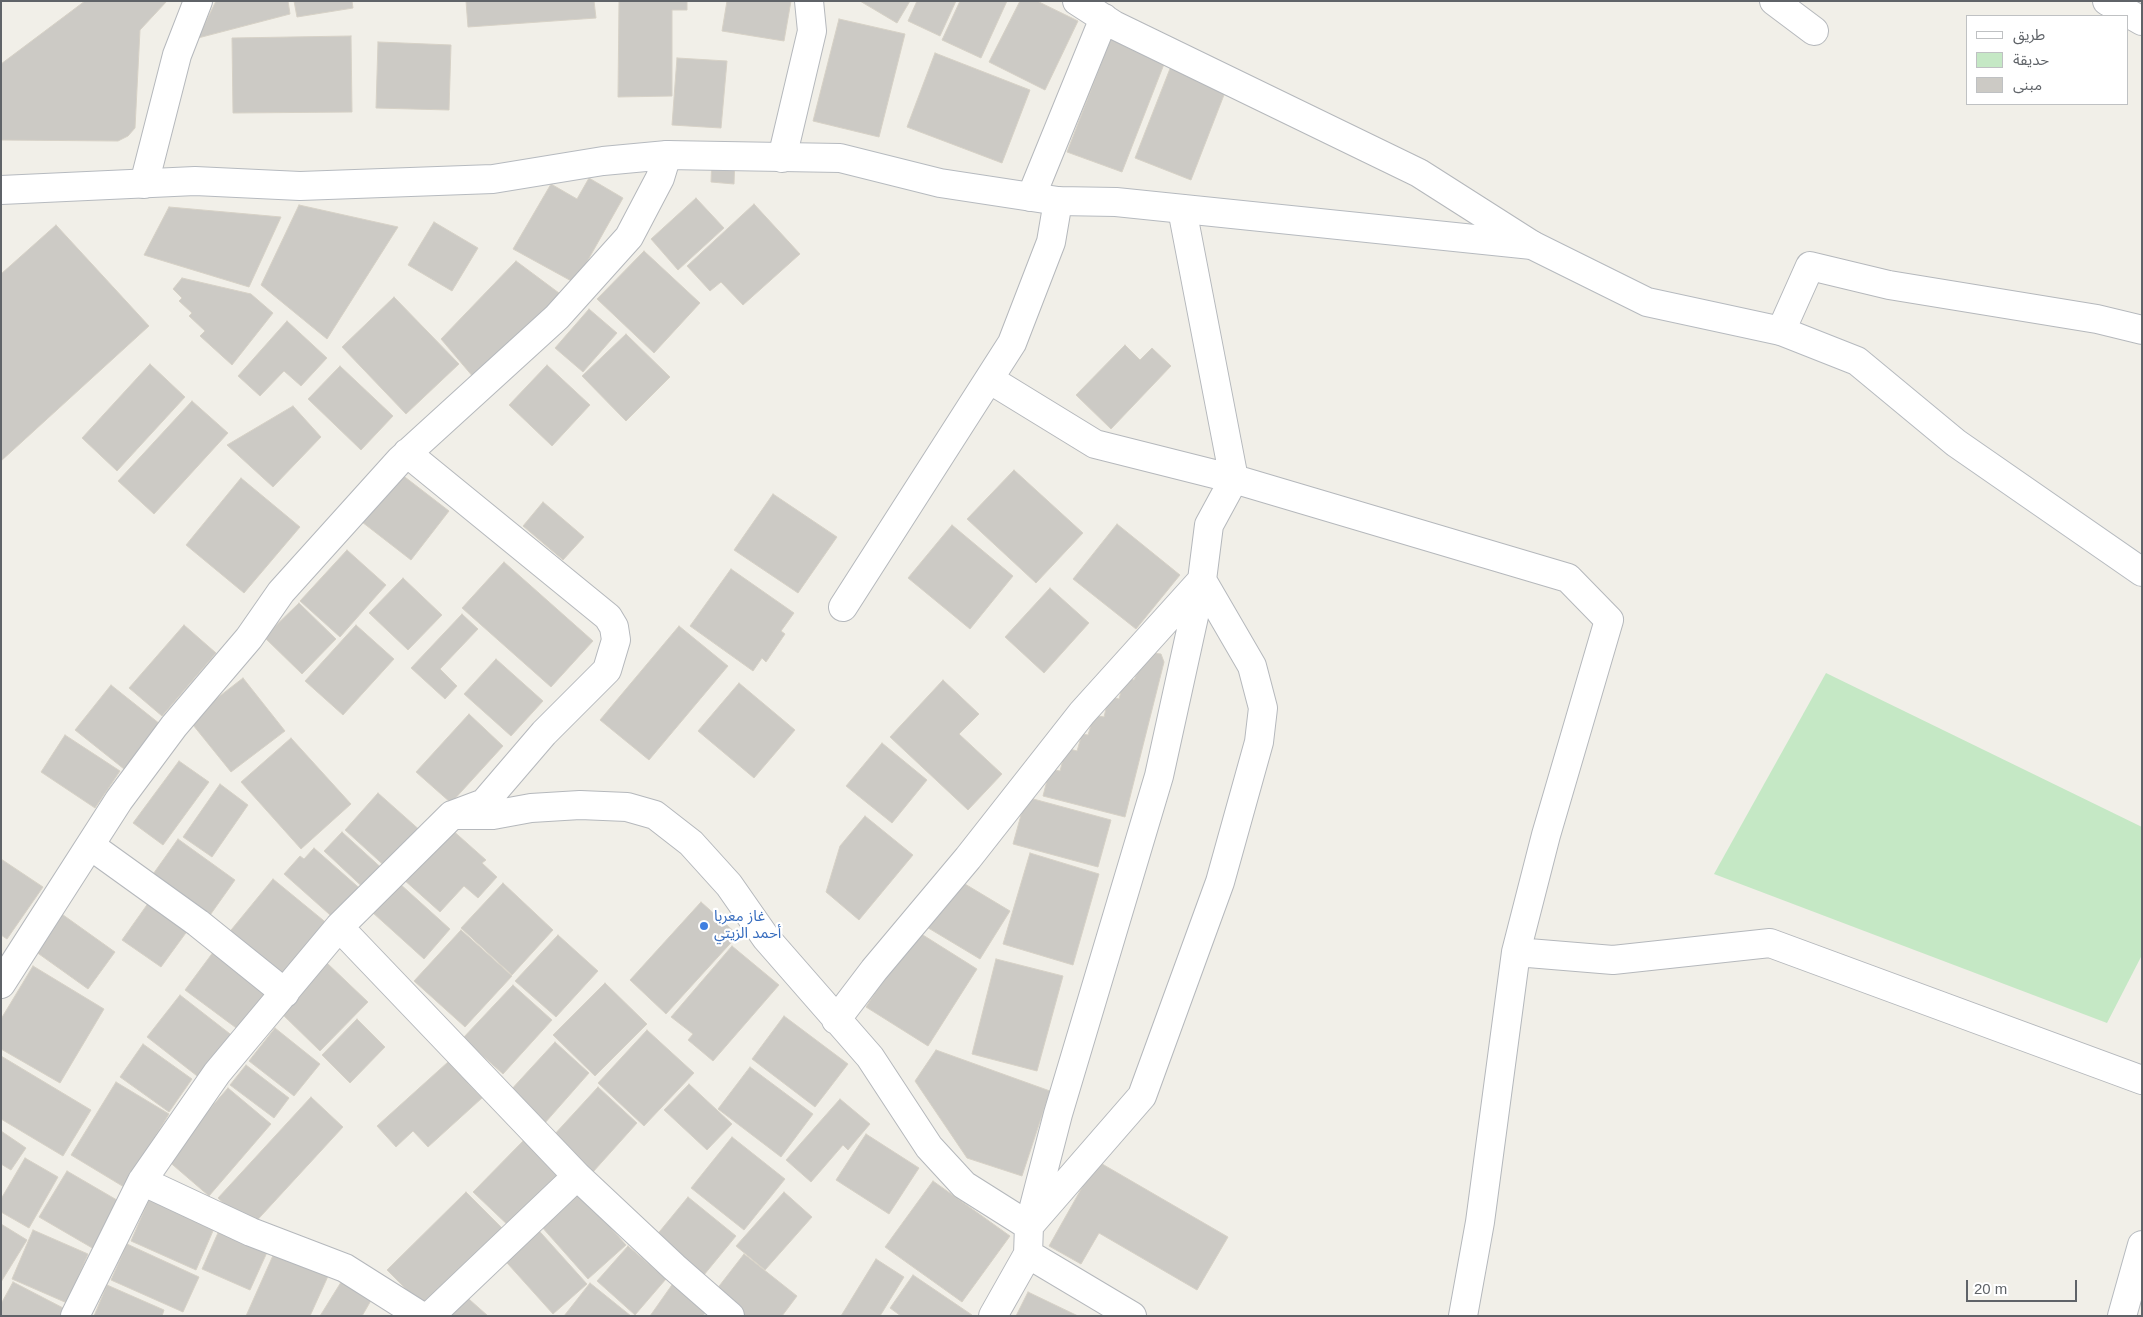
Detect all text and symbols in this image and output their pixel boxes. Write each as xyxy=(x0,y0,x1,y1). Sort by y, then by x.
legend xyxy=(1966,15,2128,105)
text: طريق xyxy=(2013,26,2045,43)
text: حديقة xyxy=(2013,51,2049,68)
text: مبنى xyxy=(2013,76,2042,93)
place label: غاز معربا أحمد الزيتي xyxy=(714,908,781,943)
marker: غاز معربا أحمد الزيتي xyxy=(698,920,710,932)
scale bar xyxy=(1968,1270,2079,1302)
text: 20 m xyxy=(1974,1280,2007,1297)

